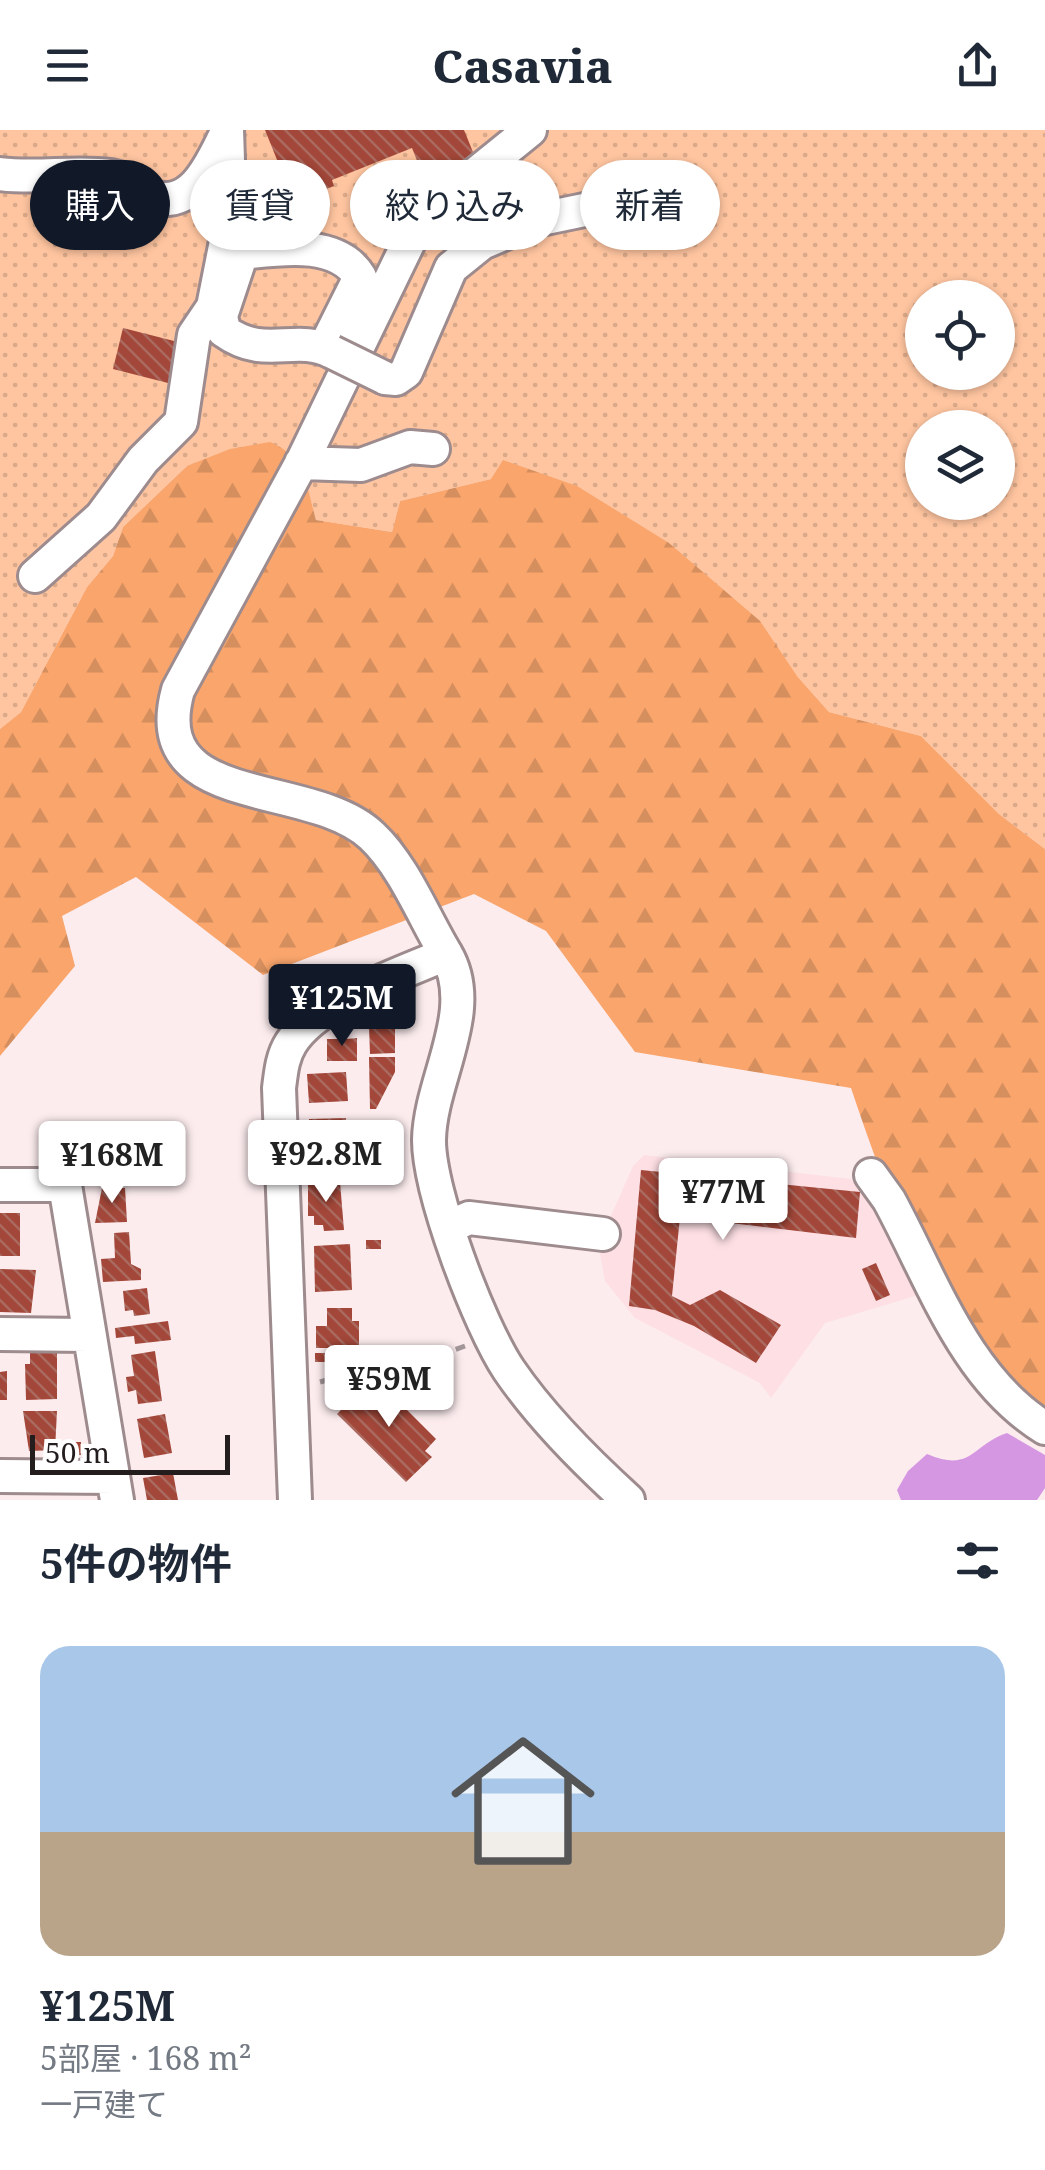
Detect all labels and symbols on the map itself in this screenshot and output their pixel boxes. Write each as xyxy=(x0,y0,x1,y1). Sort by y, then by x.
pin: ¥125M xyxy=(272,964,412,1049)
pin: ¥92.8M xyxy=(245,1120,407,1205)
pin: ¥168M xyxy=(42,1121,182,1206)
pin: ¥77M xyxy=(664,1158,782,1243)
pin: ¥59M xyxy=(330,1345,448,1430)
scale bar xyxy=(30,1430,230,1474)

